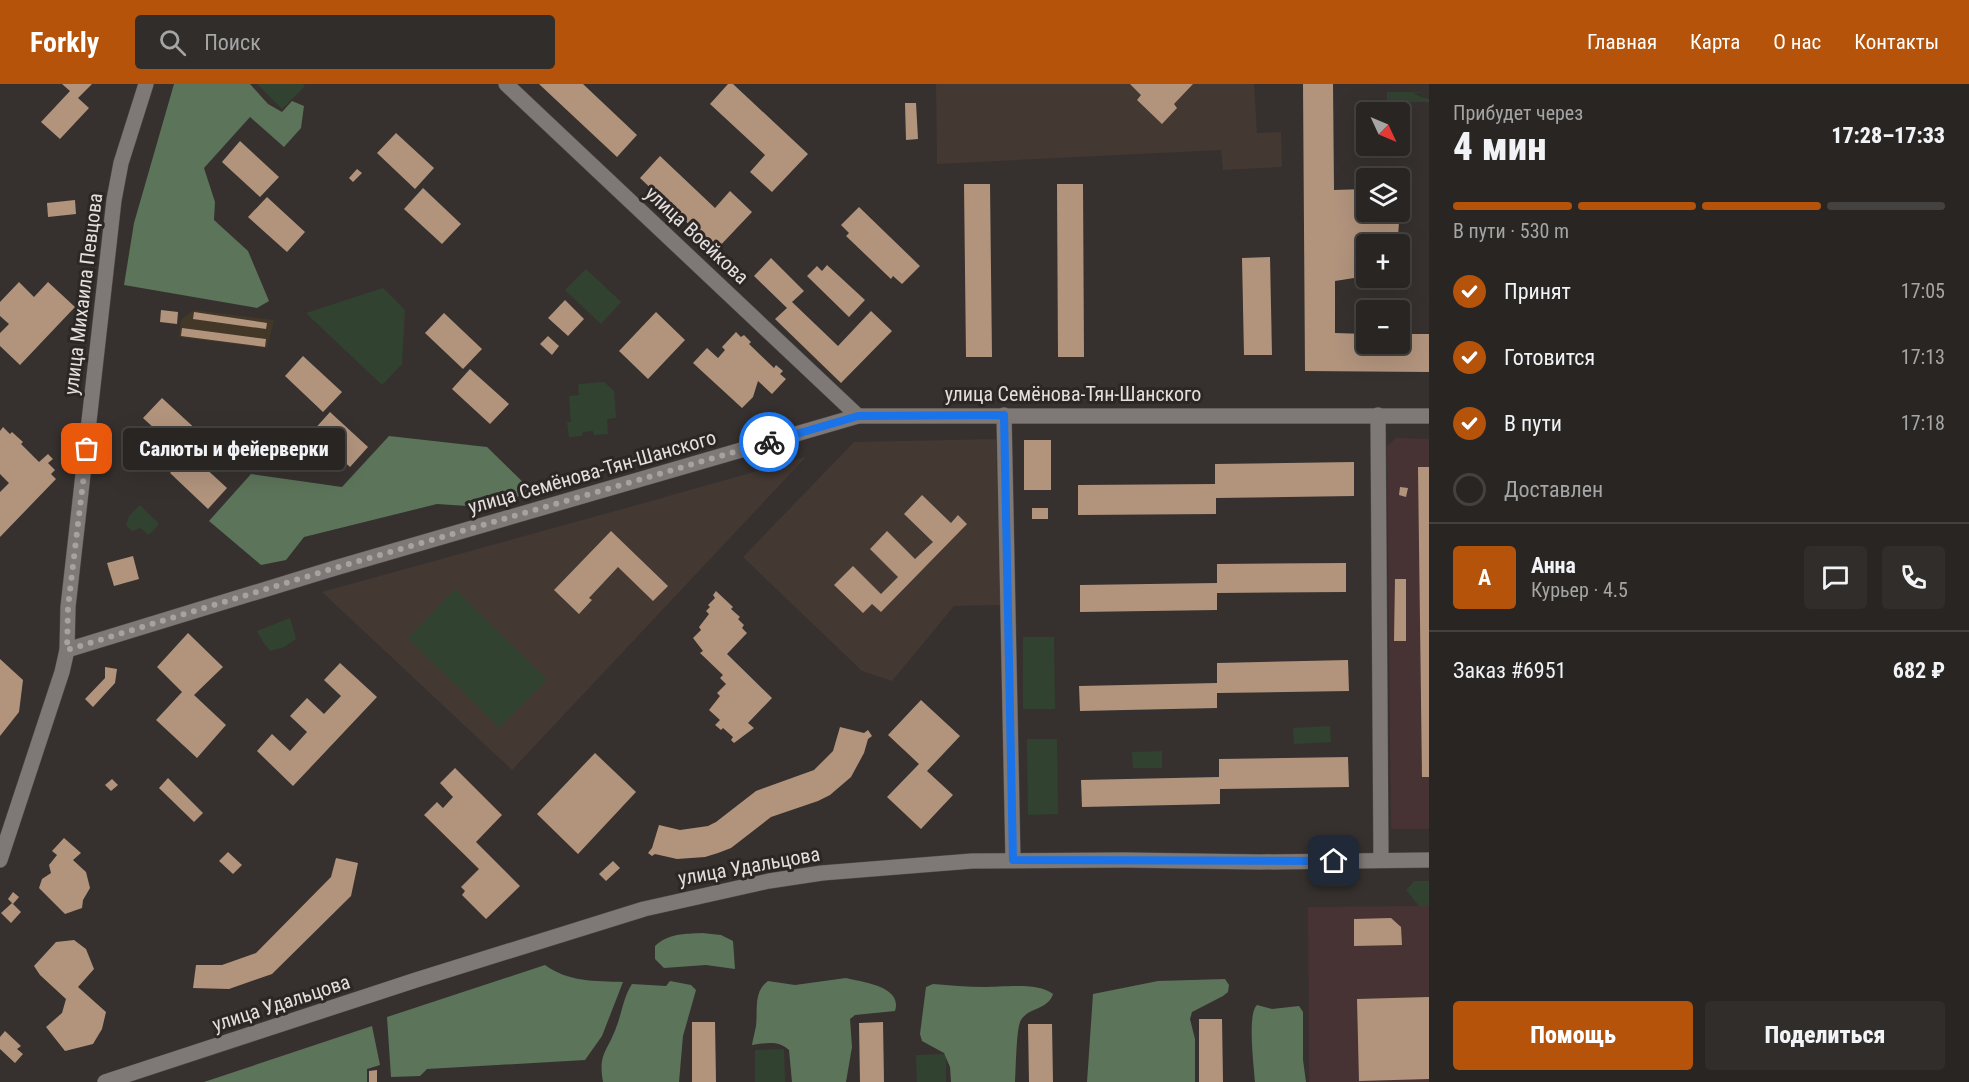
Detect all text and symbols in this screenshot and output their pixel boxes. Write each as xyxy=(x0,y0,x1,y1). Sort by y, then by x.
search box xyxy=(135,15,555,69)
text: Forkly xyxy=(30,26,99,59)
icon: search xyxy=(156,26,189,59)
text: Поиск xyxy=(204,30,261,55)
text: Главная xyxy=(1587,30,1657,54)
text: Карта xyxy=(1690,30,1740,54)
text: О нас xyxy=(1773,30,1821,54)
text: Контакты xyxy=(1854,30,1939,54)
text: Прибудет через xyxy=(1453,101,1583,125)
north arrow xyxy=(1356,102,1410,156)
map controls xyxy=(1356,102,1410,354)
text: 17:28–17:33 xyxy=(1831,123,1945,148)
text: 4 мин xyxy=(1453,124,1547,170)
button: layers xyxy=(1356,168,1410,222)
street label: улица Воейкова xyxy=(640,181,754,289)
street label: улица Михаила Певцова xyxy=(59,192,107,396)
text: В пути · 530 m xyxy=(1453,219,1569,243)
button: + xyxy=(1356,234,1410,288)
icon: check xyxy=(1453,275,1486,308)
text: Принят xyxy=(1504,279,1571,304)
text: 17:05 xyxy=(1901,279,1945,303)
button: − xyxy=(1356,300,1410,354)
icon: check xyxy=(1453,341,1486,374)
text: Готовится xyxy=(1504,345,1595,370)
text: 17:13 xyxy=(1901,345,1945,369)
street label: улица Семёнова-Тян-Шанского xyxy=(945,382,1201,406)
icon: check xyxy=(1453,407,1486,440)
text: В пути xyxy=(1504,411,1562,436)
text: 17:18 xyxy=(1901,411,1945,435)
courier xyxy=(739,412,799,472)
pin xyxy=(61,423,112,474)
street label: улица Семёнова-Тян-Шанского xyxy=(465,425,719,519)
icon: bike xyxy=(753,426,786,459)
callout: Салюты и фейерверки xyxy=(123,428,345,470)
icon: bag xyxy=(70,432,103,465)
text: Салюты и фейерверки xyxy=(139,437,329,461)
text: Доставлен xyxy=(1504,477,1603,502)
button: chat xyxy=(1804,546,1867,609)
button: phone xyxy=(1882,546,1945,609)
text: Анна xyxy=(1531,553,1576,578)
text: А xyxy=(1478,565,1491,590)
text: Курьер · 4.5 xyxy=(1531,578,1628,602)
text: Заказ #6951 xyxy=(1453,658,1566,683)
text: 682 ₽ xyxy=(1893,658,1945,683)
pin xyxy=(1308,835,1359,886)
street label: улица Удальцова xyxy=(676,842,822,890)
icon: home xyxy=(1317,844,1350,877)
street label: улица Удальцова xyxy=(209,969,353,1037)
button: Помощь xyxy=(1453,1001,1693,1070)
button: Поделиться xyxy=(1705,1001,1945,1070)

